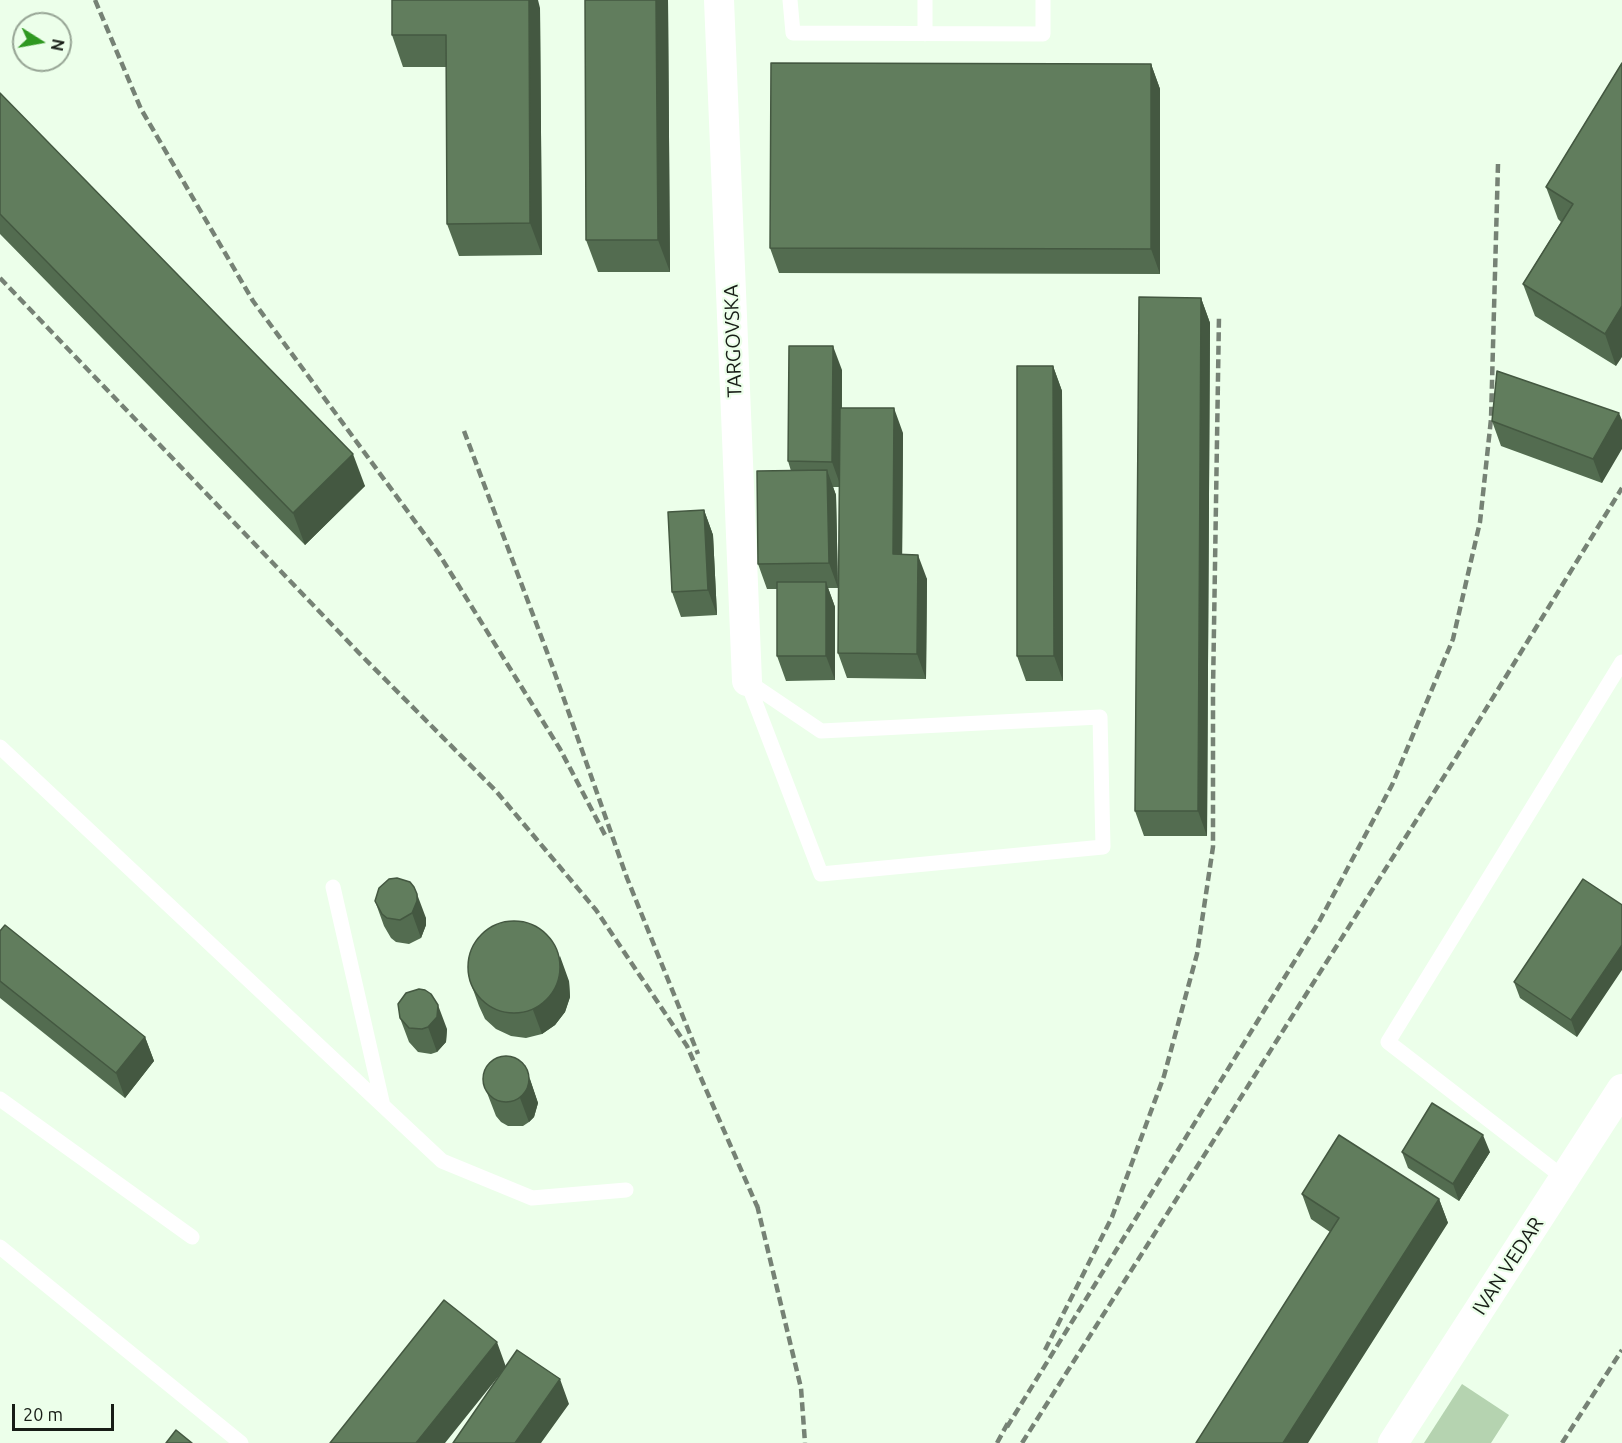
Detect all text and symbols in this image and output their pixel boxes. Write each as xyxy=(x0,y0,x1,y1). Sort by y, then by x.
north arrow xyxy=(12,12,72,72)
text: N xyxy=(48,37,68,53)
street label: TARGOVSKA xyxy=(719,284,747,398)
street label: IVAN VEDAR xyxy=(1467,1213,1549,1319)
scale bar xyxy=(15,1392,117,1430)
text: 20 m xyxy=(23,1404,63,1424)

